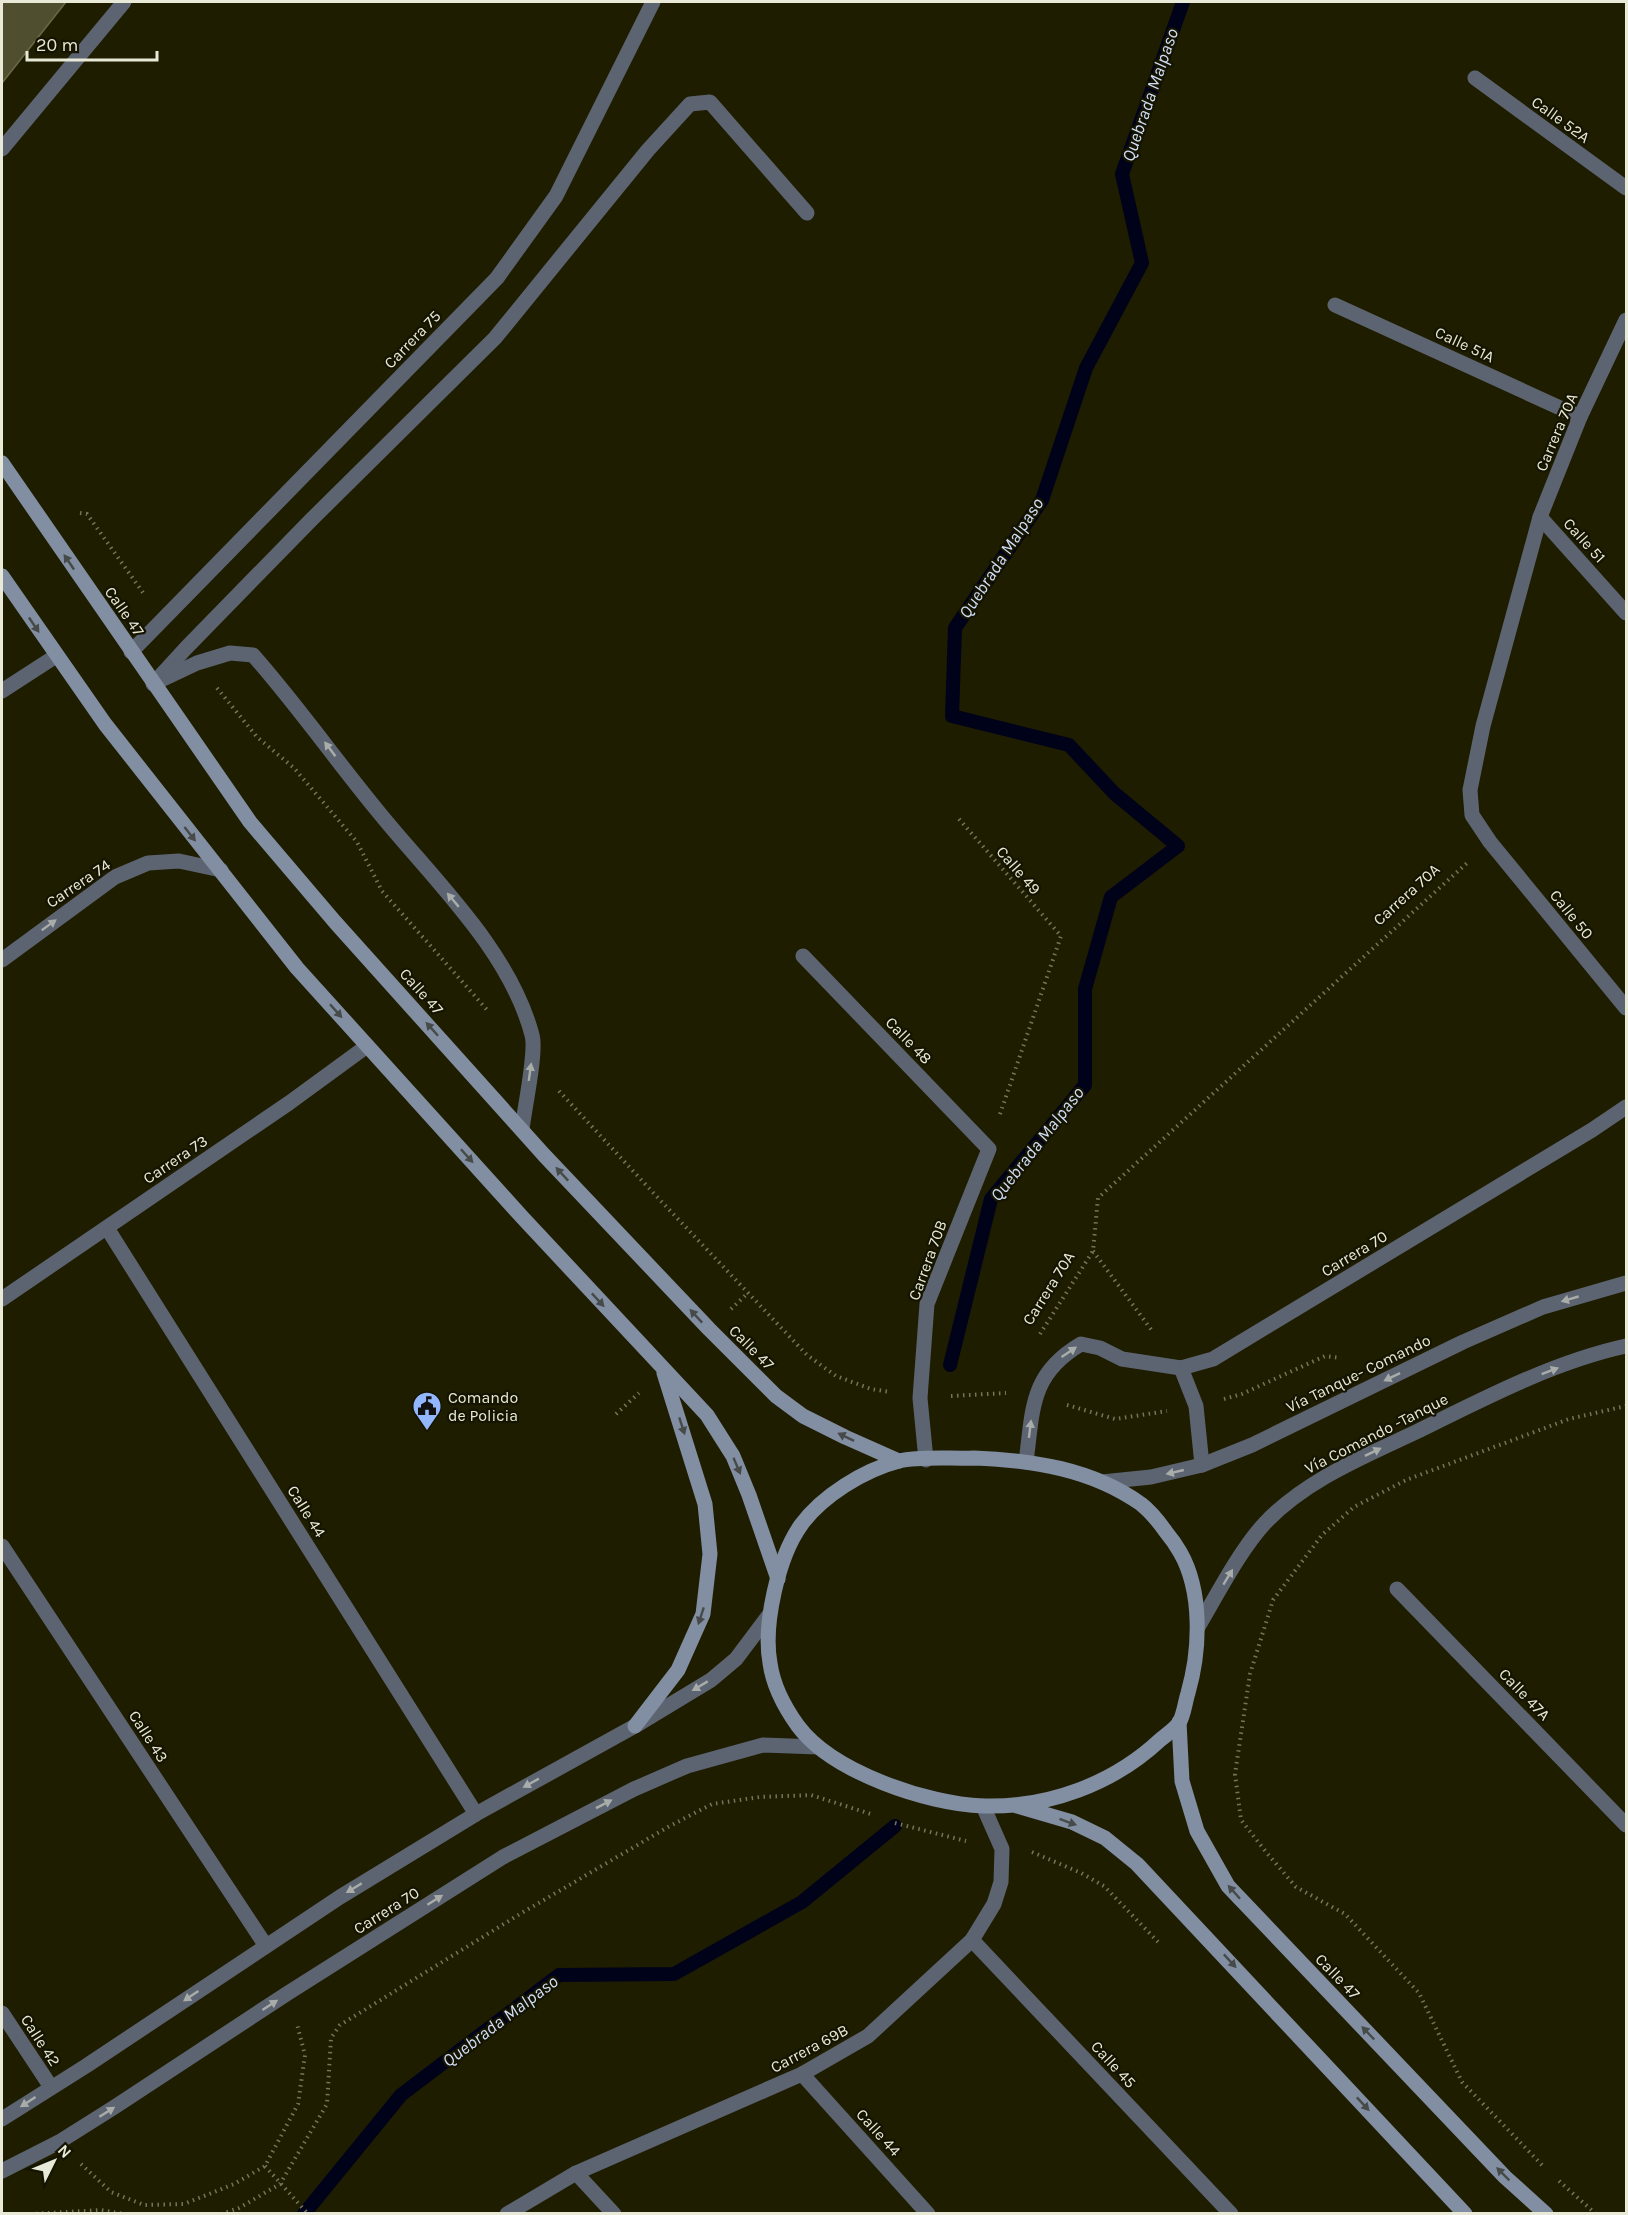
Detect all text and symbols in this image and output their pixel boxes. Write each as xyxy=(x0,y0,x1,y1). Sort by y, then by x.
scale bar xyxy=(27,24,158,62)
water label: Quebrada Malpaso xyxy=(1117,25,1183,164)
text: 20 m xyxy=(36,34,78,56)
street label: Calle 52A xyxy=(1528,92,1593,147)
street label: Carrera 75 xyxy=(380,306,445,372)
street label: Calle 51A xyxy=(1432,323,1497,366)
street label: Carrera 70A xyxy=(1532,390,1581,474)
water label: Quebrada Malpaso xyxy=(954,493,1048,622)
street label: Calle 51 xyxy=(1560,514,1610,567)
one-way arrow xyxy=(64,554,75,570)
street label: Calle 47 xyxy=(101,583,149,640)
one-way arrow xyxy=(28,617,39,633)
one-way arrow xyxy=(324,741,336,756)
one-way arrow xyxy=(184,826,197,842)
street label: Calle 49 xyxy=(992,842,1045,898)
street label: Carrera 74 xyxy=(43,855,114,912)
street label: Carrera 70A xyxy=(1369,860,1444,929)
street label: Calle 50 xyxy=(1546,886,1597,943)
one-way arrow xyxy=(447,893,460,908)
one-way arrow xyxy=(41,920,56,932)
street label: Calle 47 xyxy=(396,964,448,1019)
one-way arrow xyxy=(329,1003,342,1018)
street label: Calle 48 xyxy=(882,1013,936,1068)
one-way arrow xyxy=(426,1022,439,1037)
one-way arrow xyxy=(525,1062,534,1081)
water label: Quebrada Malpaso xyxy=(985,1082,1089,1206)
street label: Carrera 73 xyxy=(139,1131,211,1188)
one-way arrow xyxy=(460,1148,473,1163)
one-way arrow xyxy=(555,1166,569,1181)
street label: Carrera 70B xyxy=(904,1218,951,1303)
street label: Carrera 70 xyxy=(1318,1226,1391,1281)
street label: Carrera 70A xyxy=(1018,1248,1078,1328)
one-way arrow xyxy=(591,1293,605,1307)
one-way arrow xyxy=(1561,1295,1579,1304)
one-way arrow xyxy=(689,1308,703,1323)
street label: Calle 47 xyxy=(725,1321,779,1374)
street label: Vía Tanque- Comando xyxy=(1283,1330,1434,1417)
one-way arrow xyxy=(1061,1346,1077,1358)
one-way arrow xyxy=(1541,1366,1559,1375)
one-way arrow xyxy=(1383,1372,1400,1382)
place label: Comando de Policia xyxy=(448,1388,518,1425)
street label: Vía Comando -Tanque xyxy=(1301,1389,1451,1478)
public building icon: Comando de Policia xyxy=(411,1390,443,1432)
one-way arrow xyxy=(677,1417,687,1435)
one-way arrow xyxy=(1026,1420,1035,1439)
one-way arrow xyxy=(838,1433,855,1442)
one-way arrow xyxy=(1365,1448,1382,1457)
one-way arrow xyxy=(733,1457,742,1475)
one-way arrow xyxy=(1166,1467,1184,1477)
street label: Calle 44 xyxy=(283,1482,330,1541)
one-way arrow xyxy=(1223,1569,1234,1585)
one-way arrow xyxy=(695,1608,705,1626)
street label: Calle 47A xyxy=(1495,1664,1554,1724)
one-way arrow xyxy=(692,1681,708,1692)
street label: Calle 43 xyxy=(125,1707,172,1766)
one-way arrow xyxy=(522,1778,539,1788)
one-way arrow xyxy=(596,1800,613,1809)
one-way arrow xyxy=(1059,1817,1077,1827)
one-way arrow xyxy=(346,1883,362,1894)
street label: Carrera 70 xyxy=(350,1883,423,1938)
one-way arrow xyxy=(1227,1884,1241,1899)
one-way arrow xyxy=(427,1895,443,1906)
street label: Calle 47 xyxy=(1311,1950,1364,2003)
one-way arrow xyxy=(1223,1954,1237,1969)
water label: Quebrada Malpaso xyxy=(438,1970,562,2072)
one-way arrow xyxy=(183,1990,199,2001)
one-way arrow xyxy=(262,2000,278,2011)
street label: Calle 42 xyxy=(17,2011,64,2070)
street label: Carrera 69B xyxy=(767,2020,851,2077)
one-way arrow xyxy=(1362,2026,1375,2041)
street label: Calle 45 xyxy=(1087,2037,1140,2092)
one-way arrow xyxy=(20,2096,36,2107)
one-way arrow xyxy=(1356,2096,1369,2111)
street label: Calle 44 xyxy=(852,2105,905,2160)
one-way arrow xyxy=(99,2107,115,2118)
north arrow xyxy=(24,2131,84,2191)
text: N xyxy=(54,2140,75,2162)
one-way arrow xyxy=(1495,2167,1510,2181)

